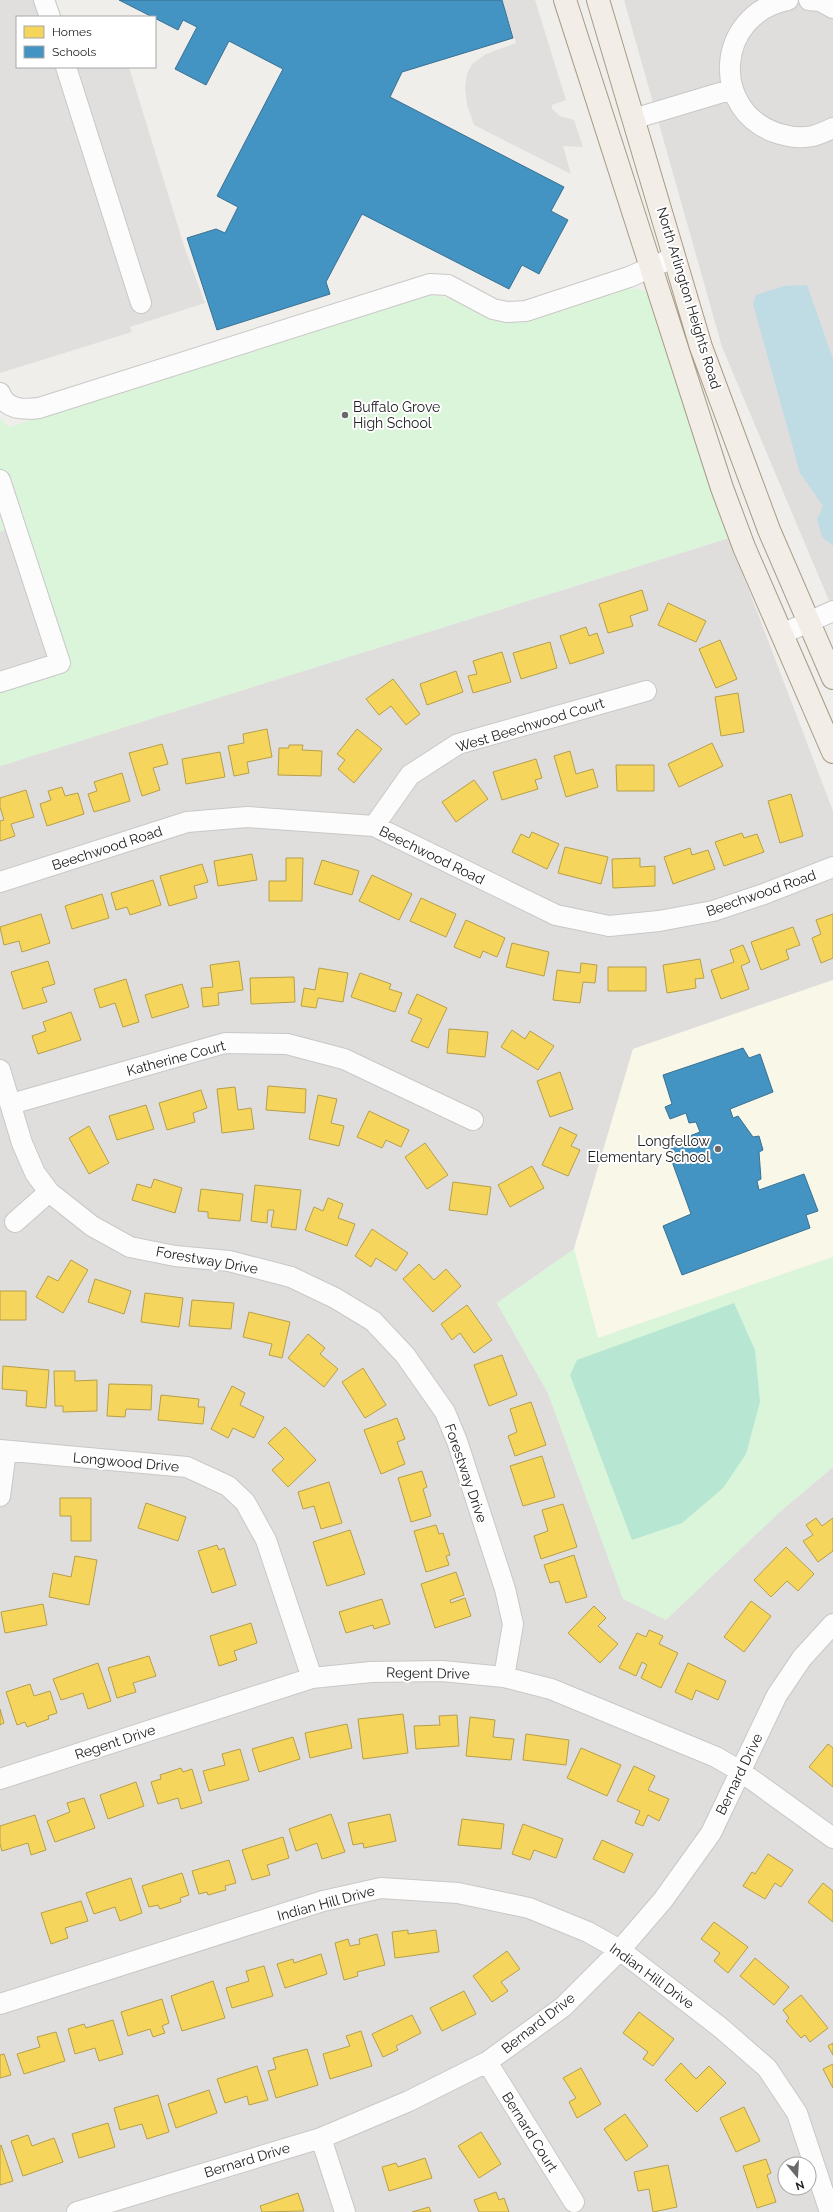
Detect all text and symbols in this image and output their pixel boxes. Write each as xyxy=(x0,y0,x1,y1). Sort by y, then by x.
legend xyxy=(16,16,156,68)
text: Homes xyxy=(52,25,92,39)
text: Schools xyxy=(52,45,96,59)
street label: North Arlington Heights Road xyxy=(654,205,724,391)
place label: Buffalo Grove High School xyxy=(353,399,440,431)
marker: Buffalo Grove High School xyxy=(340,410,350,420)
street label: West Beechwood Court xyxy=(454,695,606,755)
street label: Beechwood Road xyxy=(50,823,164,873)
street label: Beechwood Road xyxy=(377,823,487,887)
street label: Beechwood Road xyxy=(704,867,818,919)
street label: Katherine Court xyxy=(125,1037,227,1079)
place label: Longfellow Elementary School xyxy=(587,1133,711,1165)
marker: Longfellow Elementary School xyxy=(713,1144,723,1154)
street label: Forestway Drive xyxy=(155,1243,259,1277)
street label: Forestway Drive xyxy=(442,1422,490,1524)
street label: Longwood Drive xyxy=(72,1449,180,1475)
street label: Regent Drive xyxy=(386,1664,470,1682)
street label: Regent Drive xyxy=(73,1721,157,1763)
street label: Bernard Drive xyxy=(712,1731,766,1817)
street label: Indian Hill Drive xyxy=(275,1882,377,1924)
street label: Indian Hill Drive xyxy=(607,1940,697,2012)
street label: Bernard Drive xyxy=(498,1989,578,2057)
street label: Bernard Court xyxy=(499,2089,561,2175)
street label: Bernard Drive xyxy=(202,2139,292,2181)
north arrow xyxy=(777,2156,817,2196)
text: N xyxy=(794,2178,806,2193)

